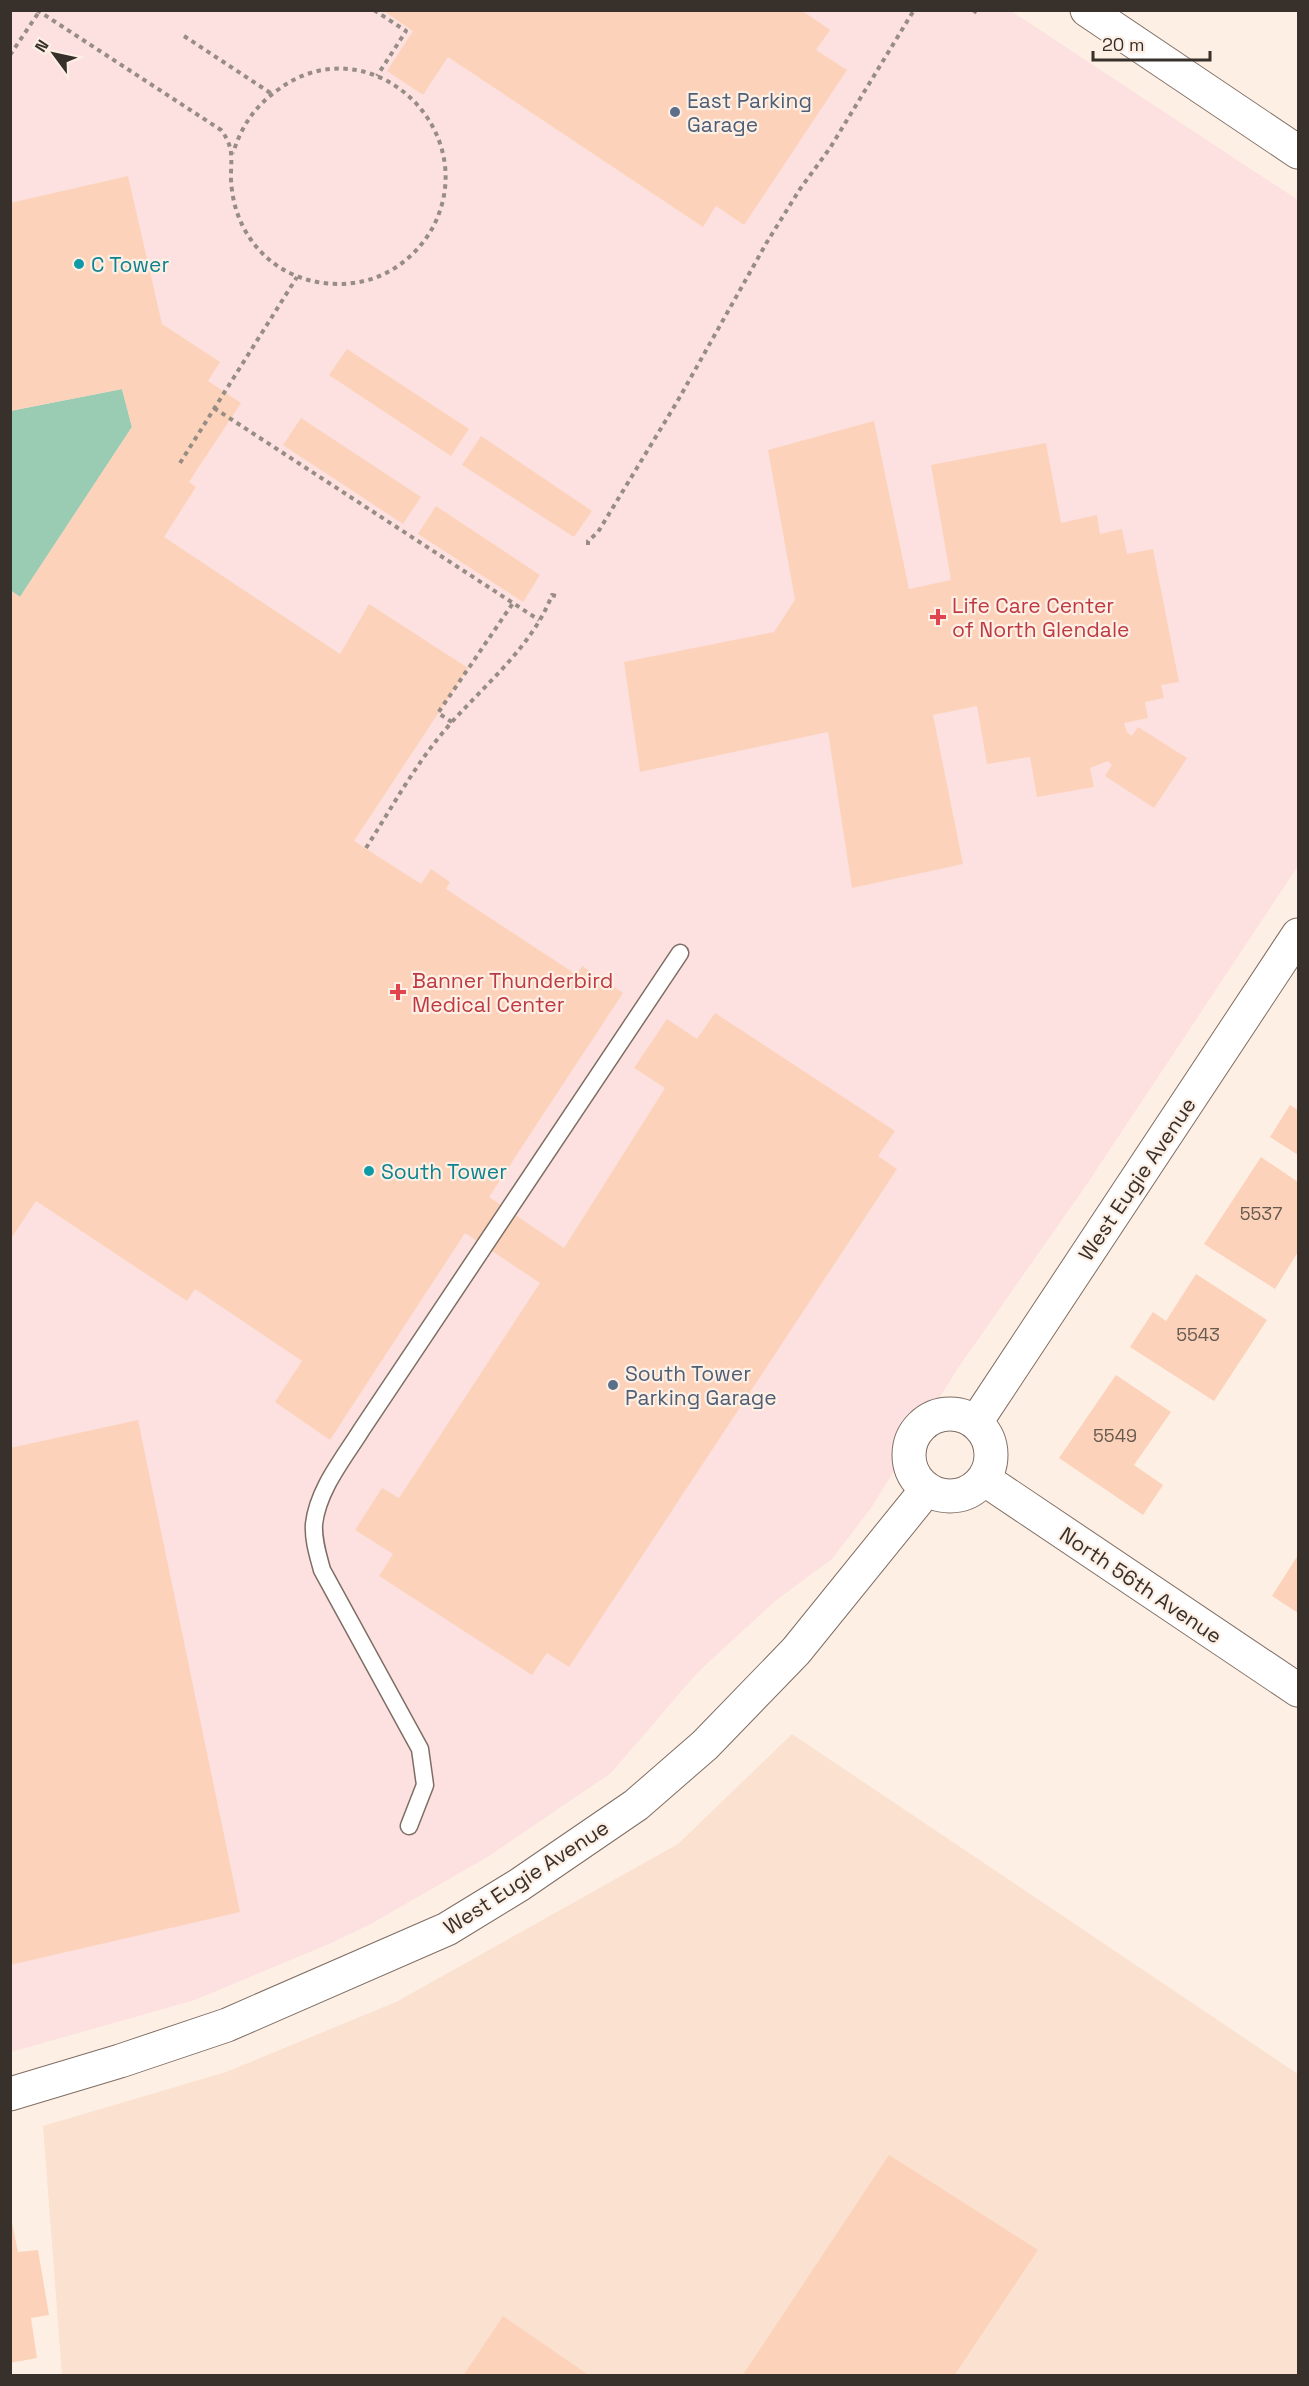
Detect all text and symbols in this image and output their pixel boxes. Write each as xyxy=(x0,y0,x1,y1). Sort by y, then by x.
north arrow xyxy=(24,24,84,84)
scale bar xyxy=(1093,24,1210,62)
text: 20 m xyxy=(1102,33,1145,56)
text: N xyxy=(30,36,54,56)
place label: East Parking Garage xyxy=(687,87,812,138)
marker: East Parking Garage xyxy=(668,105,682,119)
place label: C Tower xyxy=(91,251,169,278)
marker: C Tower xyxy=(72,257,86,271)
place label: Life Care Center of North Glendale xyxy=(952,592,1130,643)
marker: Life Care Center of North Glendale xyxy=(929,608,947,626)
place label: Banner Thunderbird Medical Center xyxy=(412,967,613,1018)
marker: Banner Thunderbird Medical Center xyxy=(389,983,407,1001)
street label: West Eugie Avenue xyxy=(1072,1092,1202,1266)
place label: South Tower xyxy=(381,1158,507,1185)
marker: South Tower xyxy=(362,1164,376,1178)
house number: 5537 xyxy=(1240,1202,1282,1225)
house number: 5543 xyxy=(1176,1323,1220,1346)
place label: South Tower Parking Garage xyxy=(625,1360,777,1411)
marker: South Tower Parking Garage xyxy=(606,1378,620,1392)
house number: 5549 xyxy=(1093,1424,1137,1447)
street label: North 56th Avenue xyxy=(1055,1521,1227,1649)
street label: West Eugie Avenue xyxy=(438,1814,614,1940)

